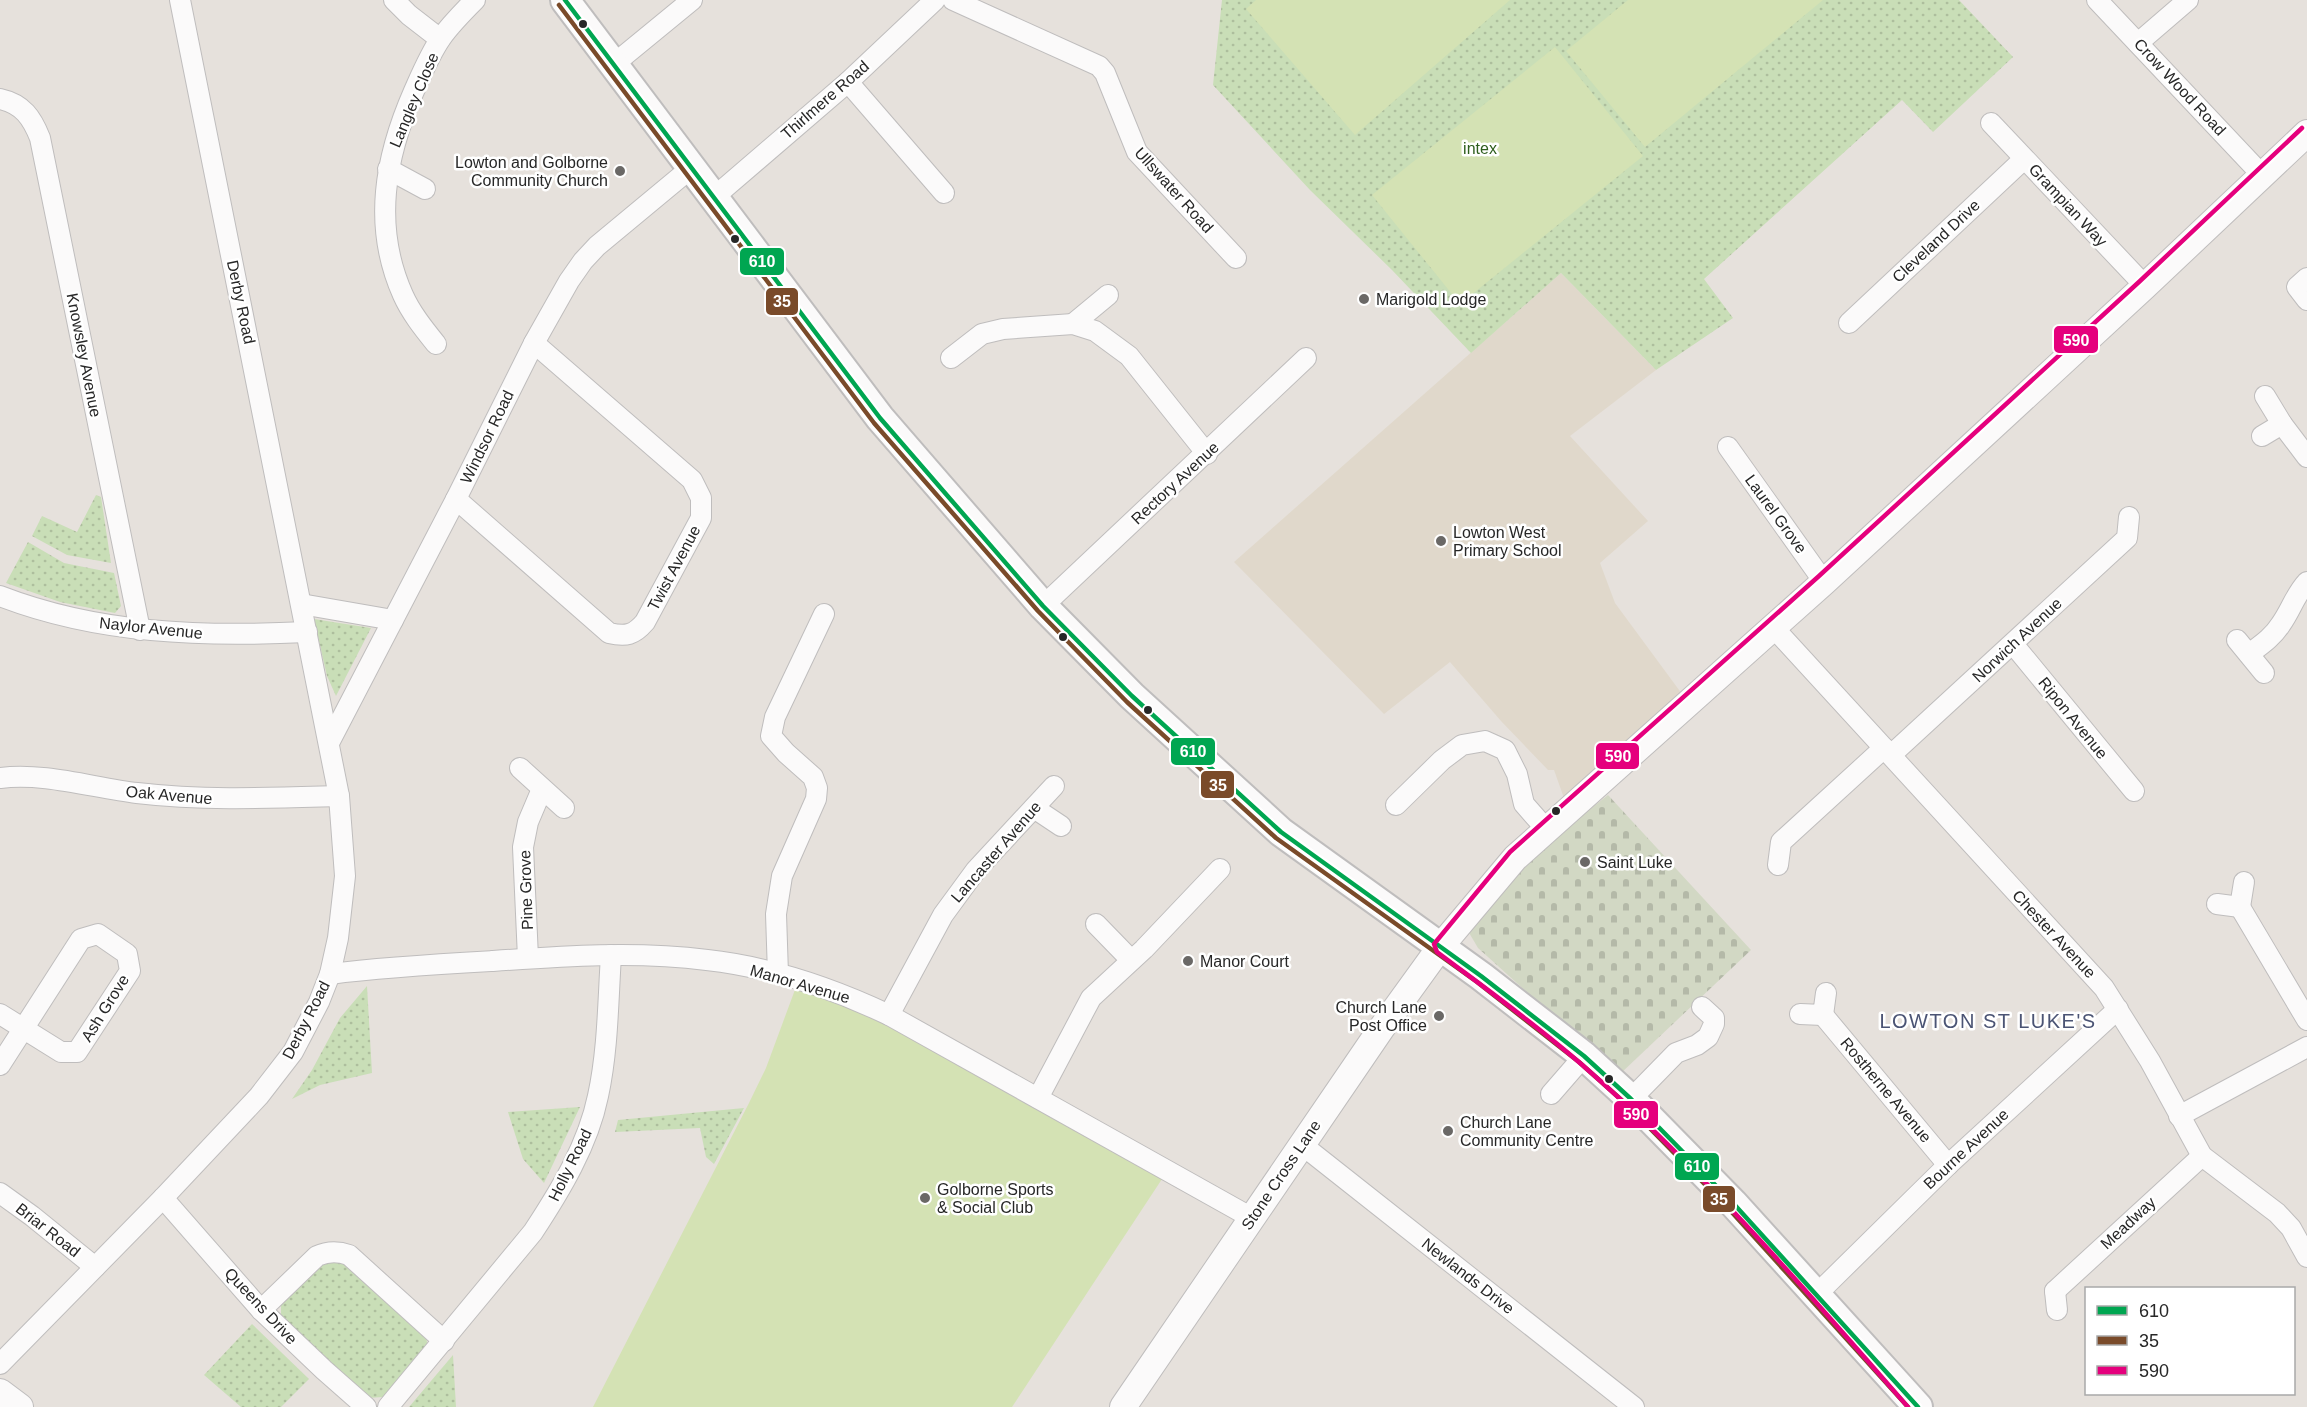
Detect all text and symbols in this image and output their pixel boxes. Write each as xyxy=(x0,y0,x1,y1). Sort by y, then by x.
unlabelled marker xyxy=(577,18,589,30)
street label: Crow Wood Road xyxy=(2131,35,2229,139)
street label: Langley Close xyxy=(386,50,442,150)
street label: Thirlmere Road xyxy=(778,57,872,143)
park label: intex xyxy=(1463,140,1497,157)
street label: Ullswater Road xyxy=(1131,144,1217,236)
place label: Lowton and Golborne Community Church xyxy=(455,154,608,189)
street label: Grampian Way xyxy=(2026,160,2110,250)
marker: Lowton and Golborne Community Church xyxy=(613,164,627,178)
street label: Cleveland Drive xyxy=(1889,196,1983,286)
unlabelled marker xyxy=(729,233,741,245)
line badge: 610 xyxy=(739,247,785,276)
text: 610 xyxy=(749,253,775,270)
street label: Derby Road xyxy=(224,258,258,346)
line badge: 35 xyxy=(765,287,799,316)
place label: Marigold Lodge xyxy=(1376,291,1486,308)
street label: Knowsley Avenue xyxy=(64,292,104,419)
marker: Marigold Lodge xyxy=(1357,292,1371,306)
text: 35 xyxy=(773,293,791,310)
line badge: 590 xyxy=(2053,325,2099,354)
text: 590 xyxy=(2063,332,2089,349)
street label: Windsor Road xyxy=(457,388,517,486)
street label: Rectory Avenue xyxy=(1128,438,1222,528)
street label: Laurel Grove xyxy=(1742,472,1810,556)
street label: Twist Avenue xyxy=(644,522,704,613)
place label: Lowton West Primary School xyxy=(1453,524,1561,559)
marker: Lowton West Primary School xyxy=(1434,534,1448,548)
street label: Norwich Avenue xyxy=(1969,594,2065,686)
street label: Naylor Avenue xyxy=(99,614,204,642)
unlabelled marker xyxy=(1057,631,1069,643)
street label: Ripon Avenue xyxy=(2035,674,2111,762)
unlabelled marker xyxy=(1142,704,1154,716)
line badge: 610 xyxy=(1170,737,1216,766)
line badge: 590 xyxy=(1595,742,1640,770)
text: 610 xyxy=(1180,743,1206,760)
text: 590 xyxy=(1605,748,1631,765)
line badge: 35 xyxy=(1200,770,1235,799)
text: 35 xyxy=(1209,777,1227,794)
street label: Oak Avenue xyxy=(125,783,213,807)
street label: Lancaster Avenue xyxy=(948,798,1044,906)
unlabelled marker xyxy=(1550,805,1562,817)
street label: Pine Grove xyxy=(516,850,536,930)
place label: Saint Luke xyxy=(1597,854,1673,871)
marker: Saint Luke xyxy=(1578,855,1592,869)
street label: Chester Avenue xyxy=(2009,887,2099,981)
place label: Manor Court xyxy=(1200,953,1289,970)
marker: Manor Court xyxy=(1181,954,1195,968)
street label: Manor Avenue xyxy=(748,962,852,1006)
street label: Ash Grove xyxy=(78,971,132,1045)
street label: Derby Road xyxy=(279,978,333,1062)
place label: Church Lane Post Office xyxy=(1335,999,1427,1034)
marker: Church Lane Post Office xyxy=(1432,1009,1446,1023)
district label: LOWTON ST LUKE'S xyxy=(1879,1010,2097,1032)
street label: Rostherne Avenue xyxy=(1837,1034,1935,1146)
unlabelled marker xyxy=(1603,1073,1615,1085)
line badge: 590 xyxy=(1613,1100,1659,1129)
text: 590 xyxy=(1623,1106,1649,1123)
street label: Bourne Avenue xyxy=(1920,1106,2012,1192)
place label: Church Lane Community Centre xyxy=(1460,1114,1593,1149)
street label: Stone Cross Lane xyxy=(1238,1117,1324,1233)
marker: Church Lane Community Centre xyxy=(1441,1124,1455,1138)
street label: Holly Road xyxy=(545,1126,595,1204)
line badge: 610 xyxy=(1674,1152,1720,1181)
text: 610 xyxy=(1684,1158,1710,1175)
place label: Golborne Sports & Social Club xyxy=(937,1181,1054,1216)
line badge: 35 xyxy=(1702,1185,1736,1213)
marker: Golborne Sports & Social Club xyxy=(918,1191,932,1205)
text: 35 xyxy=(1710,1191,1728,1208)
street label: Meadway xyxy=(2097,1193,2159,1253)
street label: Briar Road xyxy=(13,1200,83,1260)
street label: Newlands Drive xyxy=(1419,1235,1517,1317)
street label: Queens Drive xyxy=(221,1264,301,1348)
legend xyxy=(2085,1287,2295,1395)
text: 610 xyxy=(2139,1301,2169,1321)
text: 35 xyxy=(2139,1331,2159,1351)
text: 590 xyxy=(2139,1361,2169,1381)

